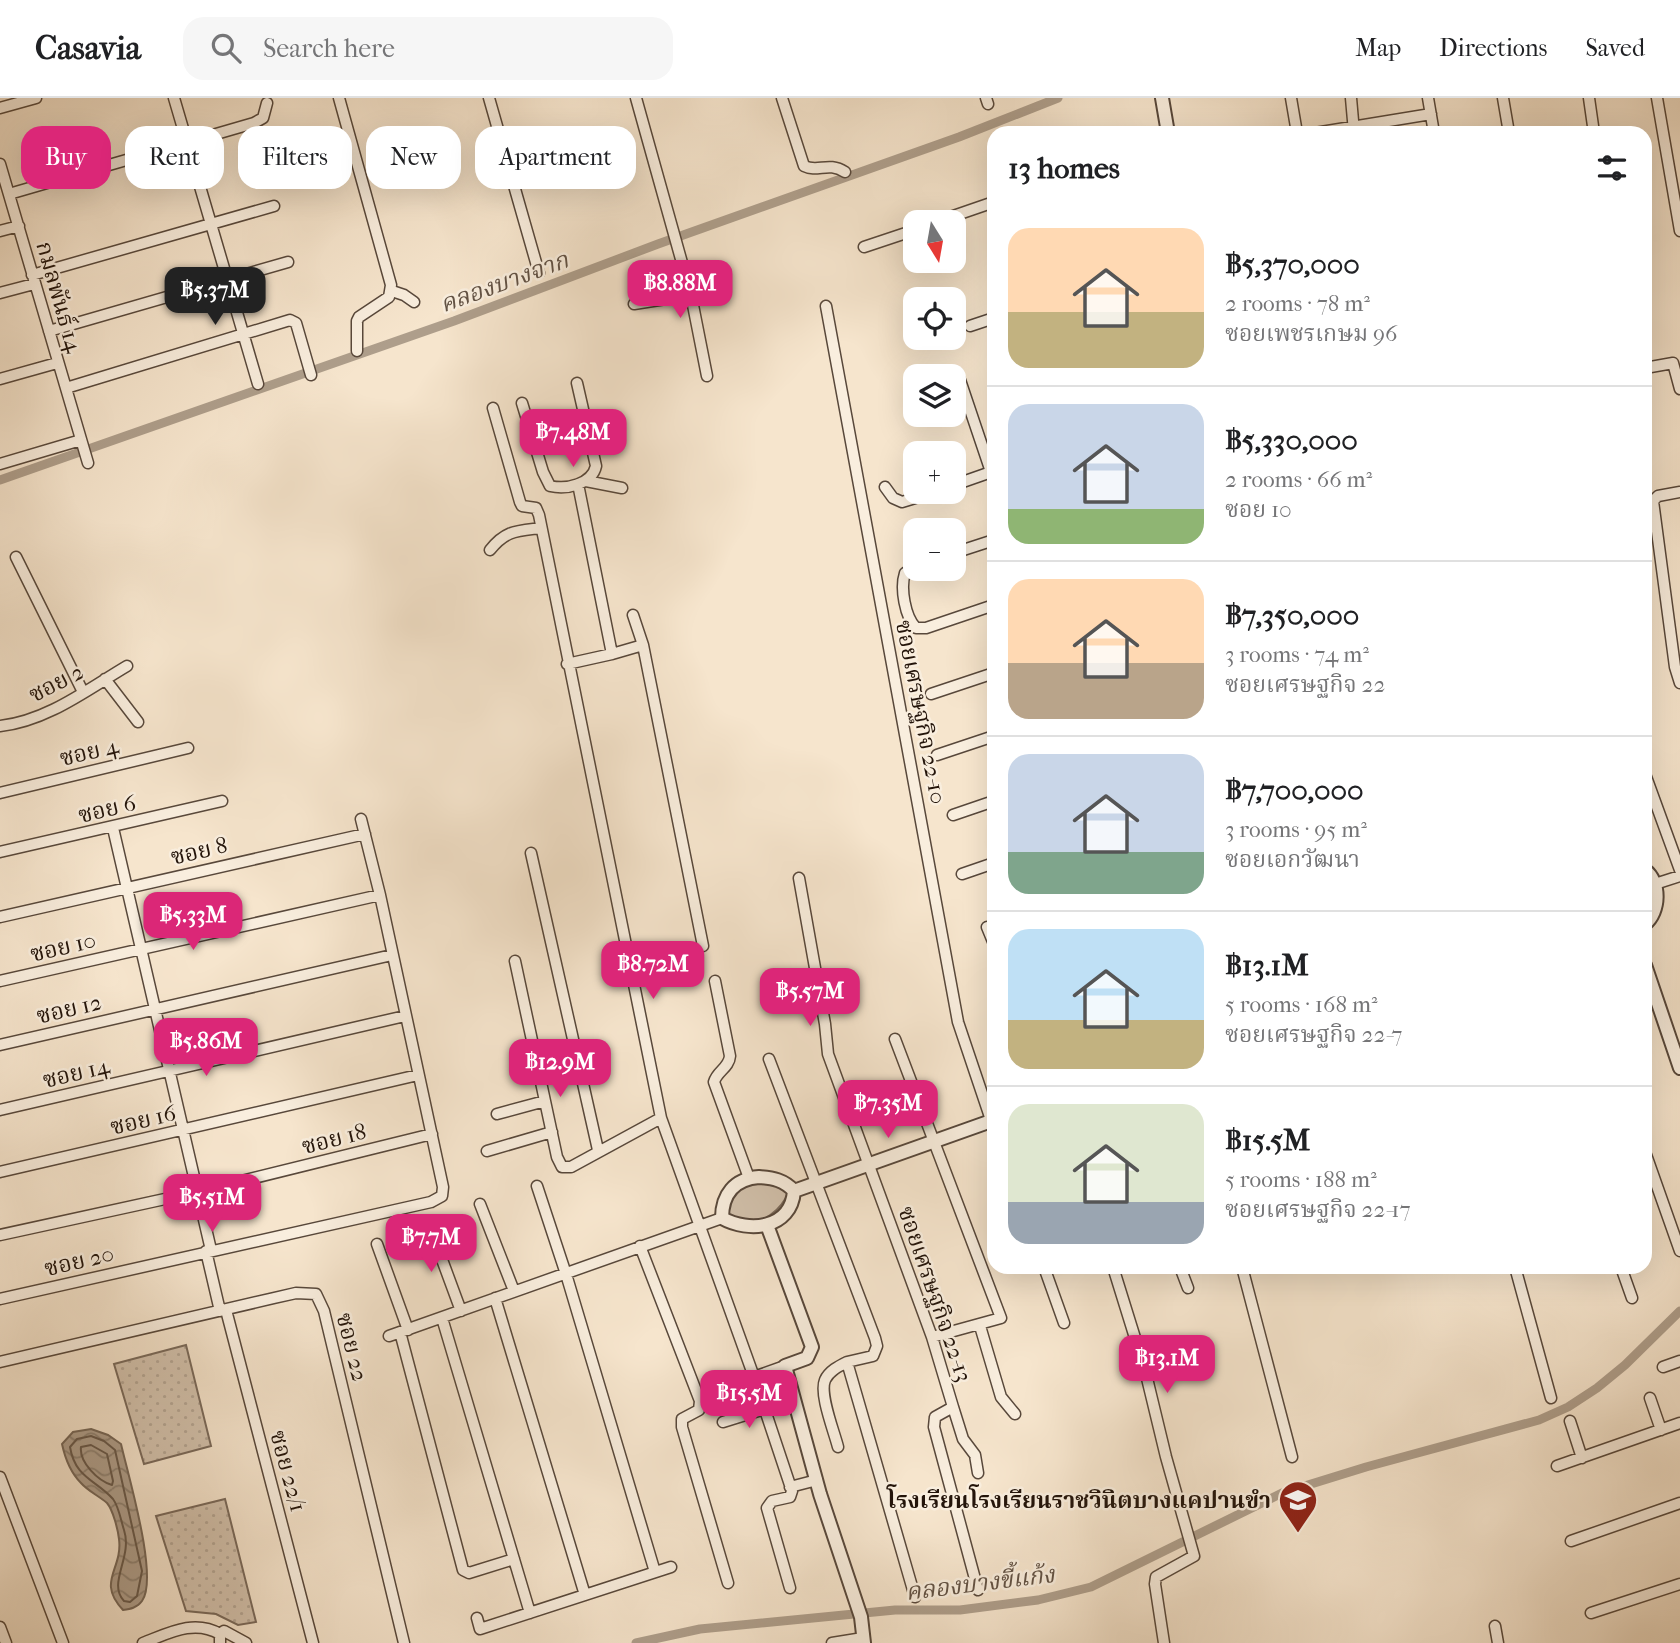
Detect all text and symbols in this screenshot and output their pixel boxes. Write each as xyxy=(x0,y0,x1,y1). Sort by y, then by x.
search box xyxy=(183,17,673,80)
text: Casavia xyxy=(35,29,141,68)
icon: search xyxy=(207,29,245,67)
text: Search here xyxy=(263,33,395,64)
text: Map xyxy=(1355,34,1401,62)
text: Directions xyxy=(1439,34,1547,62)
text: Saved xyxy=(1585,34,1645,62)
chip: Buy xyxy=(21,126,111,189)
chip: Rent xyxy=(125,126,224,189)
chip: Filters xyxy=(238,126,352,189)
chip: New xyxy=(366,126,461,189)
chip: Apartment xyxy=(475,126,636,189)
icon: filters xyxy=(1593,149,1631,187)
text: 13 homes xyxy=(1008,151,1120,186)
north arrow xyxy=(903,210,966,273)
map controls xyxy=(903,210,966,581)
street label: กมลพันธ์ 14 xyxy=(30,238,88,357)
water label: คลองบางจาก xyxy=(436,245,573,318)
text: ฿5,370,000 xyxy=(1225,247,1360,282)
icon: home xyxy=(1064,256,1148,340)
pin: ฿8.88M xyxy=(623,260,737,320)
pin: ฿5.37M xyxy=(158,268,272,327)
text: ฿8.88M xyxy=(644,269,717,296)
text: ฿5.37M xyxy=(181,276,249,303)
button: locate xyxy=(903,287,966,350)
text: 2 rooms · 78 m² xyxy=(1225,290,1370,317)
text: ซอยเพชรเกษม 96 xyxy=(1225,320,1398,347)
button: layers xyxy=(903,364,966,427)
pin: ฿7.48M xyxy=(516,410,630,469)
text: ฿7.48M xyxy=(536,418,610,445)
text: ฿5,330,000 xyxy=(1225,423,1358,458)
icon: home xyxy=(1064,432,1148,516)
button: + xyxy=(903,441,966,504)
text: 2 rooms · 66 m² xyxy=(1225,466,1372,493)
text: ซอย 10 xyxy=(1225,496,1292,523)
button: − xyxy=(903,518,966,581)
text: ฿7,350,000 xyxy=(1225,598,1359,633)
icon: home xyxy=(1064,607,1148,691)
street label: ซอยเศรษฐกิจ 22-10 xyxy=(890,618,952,806)
text: 3 rooms · 74 m² xyxy=(1225,641,1369,668)
street label: ซอย 2 xyxy=(24,658,88,708)
text: ซอยเศรษฐกิจ 22 xyxy=(1225,671,1385,698)
street label: ซอย 4 xyxy=(57,732,122,772)
text: ฿7,700,000 xyxy=(1225,773,1364,808)
icon: home xyxy=(1064,782,1148,866)
street label: ซอย 6 xyxy=(75,789,139,829)
text: 3 rooms · 95 m² xyxy=(1225,816,1367,843)
street label: ซอย 8 xyxy=(168,831,230,871)
text: ซอยเอกวัฒนา xyxy=(1225,846,1360,873)
pin: ฿5.33M xyxy=(136,892,250,952)
text: ฿5.33M xyxy=(159,901,227,928)
street label: ซอย 10 xyxy=(27,926,99,968)
pin: ฿8.72M xyxy=(596,942,710,1001)
text: ฿13.1M xyxy=(1225,948,1309,983)
text: ฿8.72M xyxy=(617,950,689,977)
icon: home xyxy=(1064,957,1148,1041)
pin: ฿5.57M xyxy=(753,968,867,1028)
text: ฿5.57M xyxy=(776,977,844,1004)
street label: ซอย 12 xyxy=(34,988,104,1030)
text: 5 rooms · 168 m² xyxy=(1225,991,1378,1018)
pin: ฿5.86M xyxy=(149,1018,263,1078)
text: ซอยเศรษฐกิจ 22-7 xyxy=(1225,1021,1402,1048)
text: ฿5.86M xyxy=(170,1027,242,1054)
pin: ฿12.9M xyxy=(503,1040,617,1099)
text: ฿12.9M xyxy=(525,1048,595,1075)
street label: ซอย 14 xyxy=(40,1052,113,1094)
pin: ฿7.35M xyxy=(831,1080,945,1140)
text: ฿7.35M xyxy=(854,1089,922,1116)
street label: ซอย 16 xyxy=(108,1099,179,1141)
street label: ซอย 18 xyxy=(299,1118,369,1160)
text: ฿15.5M xyxy=(1225,1123,1310,1158)
icon: home xyxy=(1064,1132,1148,1216)
text: 5 rooms · 188 m² xyxy=(1225,1166,1377,1193)
pin: ฿5.51M xyxy=(155,1174,269,1234)
text: ฿5.51M xyxy=(179,1183,245,1210)
text: ซอยเศรษฐกิจ 22-17 xyxy=(1225,1196,1411,1223)
street label: ซอยเศรษฐกิจ 22-13 xyxy=(892,1203,978,1385)
pin: ฿7.7M xyxy=(382,1214,480,1274)
text: ฿7.7M xyxy=(402,1223,460,1250)
street label: ซอย 20 xyxy=(42,1240,116,1282)
street label: ซอย 22 xyxy=(330,1310,374,1384)
pin: ฿13.1M xyxy=(1110,1336,1224,1395)
text: ฿13.1M xyxy=(1135,1344,1199,1371)
pin: ฿15.5M xyxy=(692,1370,806,1430)
text: ฿15.5M xyxy=(716,1379,782,1406)
street label: ซอย 22/1 xyxy=(264,1427,312,1515)
school or university icon: โรงเรียนโรงเรียนราชวินิตบางแคปานขำ xyxy=(1277,1479,1319,1534)
place label: โรงเรียนโรงเรียนราชวินิตบางแคปานขำ xyxy=(886,1484,1271,1514)
water label: คลองบางขี้แก้ง xyxy=(903,1556,1057,1606)

